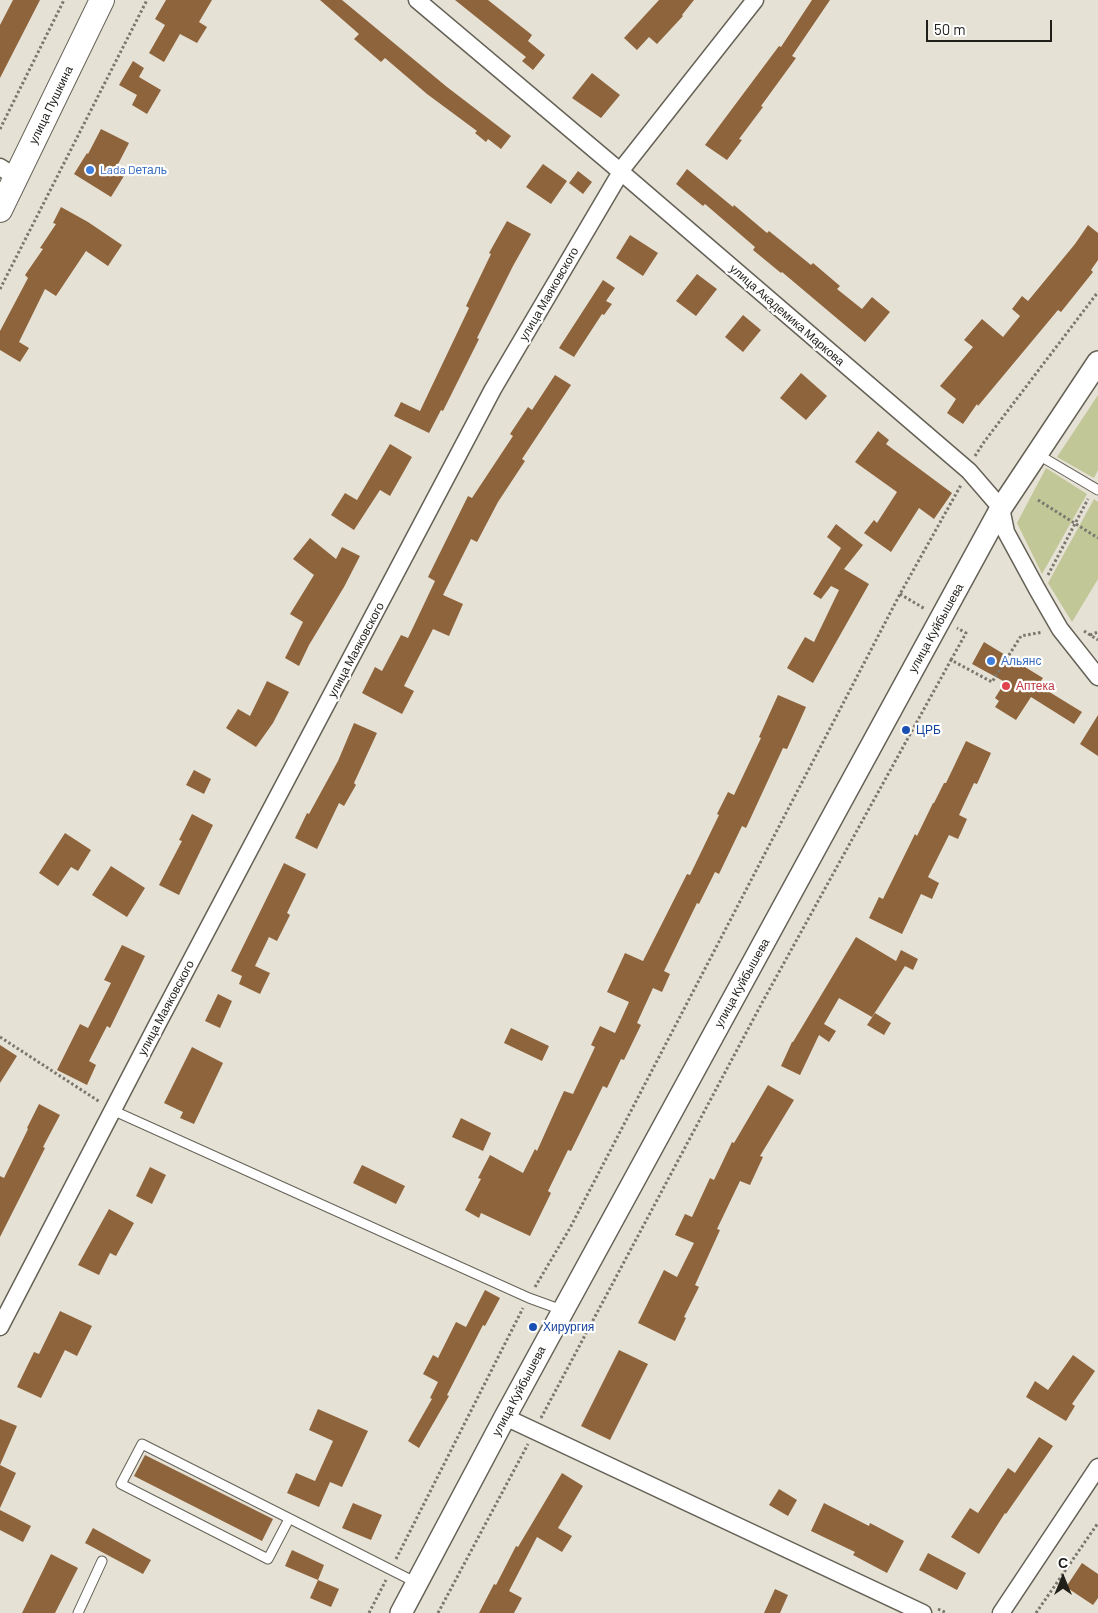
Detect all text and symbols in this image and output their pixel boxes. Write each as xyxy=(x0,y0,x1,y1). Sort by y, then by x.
scale bar xyxy=(928,10,1054,42)
text: 50 m xyxy=(934,20,966,38)
street label: улица Пушкина xyxy=(26,64,76,146)
place label: Lada Dеталь xyxy=(100,163,167,177)
marker: Lada Dеталь xyxy=(84,164,96,176)
street label: улица Маяковского xyxy=(516,245,582,343)
street label: улица Академика Маркова xyxy=(727,261,847,369)
street label: улица Куйбышева xyxy=(906,581,966,675)
street label: улица Маяковского xyxy=(325,600,387,700)
place label: Альянс xyxy=(1001,654,1041,668)
marker: Альянс xyxy=(985,655,997,667)
place label: Аптека xyxy=(1016,679,1055,693)
marker: Аптека xyxy=(1000,680,1012,692)
place label: ЦРБ xyxy=(916,723,941,737)
marker: ЦРБ xyxy=(900,724,912,736)
street label: улица Куйбышева xyxy=(712,936,772,1030)
street label: улица Маяковского xyxy=(135,958,197,1058)
place label: Хирургия xyxy=(543,1320,594,1334)
marker: Хирургия xyxy=(527,1321,539,1333)
street label: улица Куйбышева xyxy=(489,1344,549,1438)
north arrow xyxy=(1038,1553,1088,1603)
text: С xyxy=(1058,1554,1068,1571)

